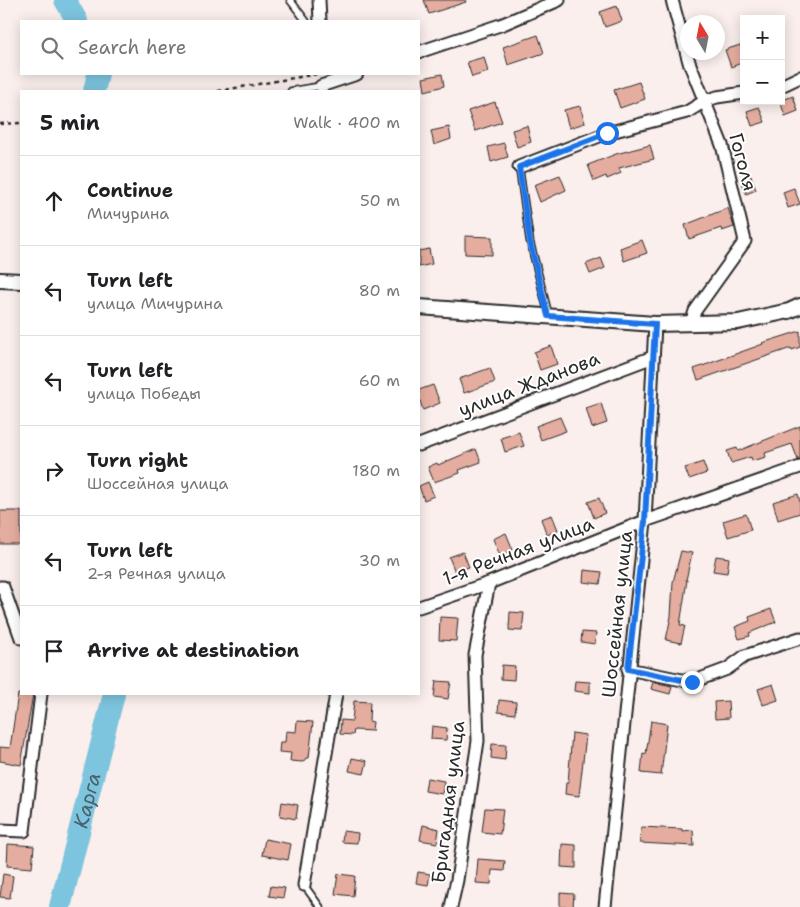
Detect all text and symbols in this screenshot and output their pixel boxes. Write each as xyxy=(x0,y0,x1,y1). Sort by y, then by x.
north arrow xyxy=(680,15,725,60)
map controls xyxy=(740,15,785,105)
button: + xyxy=(740,15,785,60)
search box xyxy=(20,20,420,75)
icon: search xyxy=(38,34,66,62)
text: Search here xyxy=(78,35,187,60)
button: − xyxy=(740,60,785,105)
text: 5 min xyxy=(40,109,100,137)
text: Walk · 400 m xyxy=(293,112,400,133)
route start xyxy=(596,122,619,145)
street label: Гоголя xyxy=(723,130,763,194)
text: Continue xyxy=(87,178,173,203)
icon: ahead xyxy=(40,187,68,215)
text: 50 m xyxy=(360,190,400,211)
text: Мичурина xyxy=(87,203,169,224)
text: Turn left xyxy=(87,268,173,293)
icon: left xyxy=(40,277,68,305)
text: 80 m xyxy=(359,280,400,301)
text: улица Мичурина xyxy=(87,293,223,314)
street label: улица Жданова xyxy=(455,346,603,422)
text: Turn left xyxy=(87,358,173,383)
icon: left xyxy=(40,367,68,395)
text: 60 m xyxy=(359,370,400,391)
text: улица Победы xyxy=(87,383,201,404)
text: Turn right xyxy=(87,448,188,473)
icon: right xyxy=(40,457,68,485)
text: 180 m xyxy=(352,460,400,481)
text: Шоссейная улица xyxy=(87,473,228,494)
street label: 1-я Речная улица xyxy=(439,511,597,591)
street label: Шоссейная улица xyxy=(596,529,638,699)
text: Turn left xyxy=(87,538,173,563)
icon: left xyxy=(40,547,68,575)
text: 30 m xyxy=(359,550,400,571)
text: 2-я Речная улица xyxy=(87,563,226,584)
icon: arrive xyxy=(40,637,68,665)
text: Arrive at destination xyxy=(87,638,299,663)
route end xyxy=(681,671,704,694)
street label: Бригадная улица xyxy=(426,719,470,885)
water label: Карга xyxy=(67,770,107,831)

